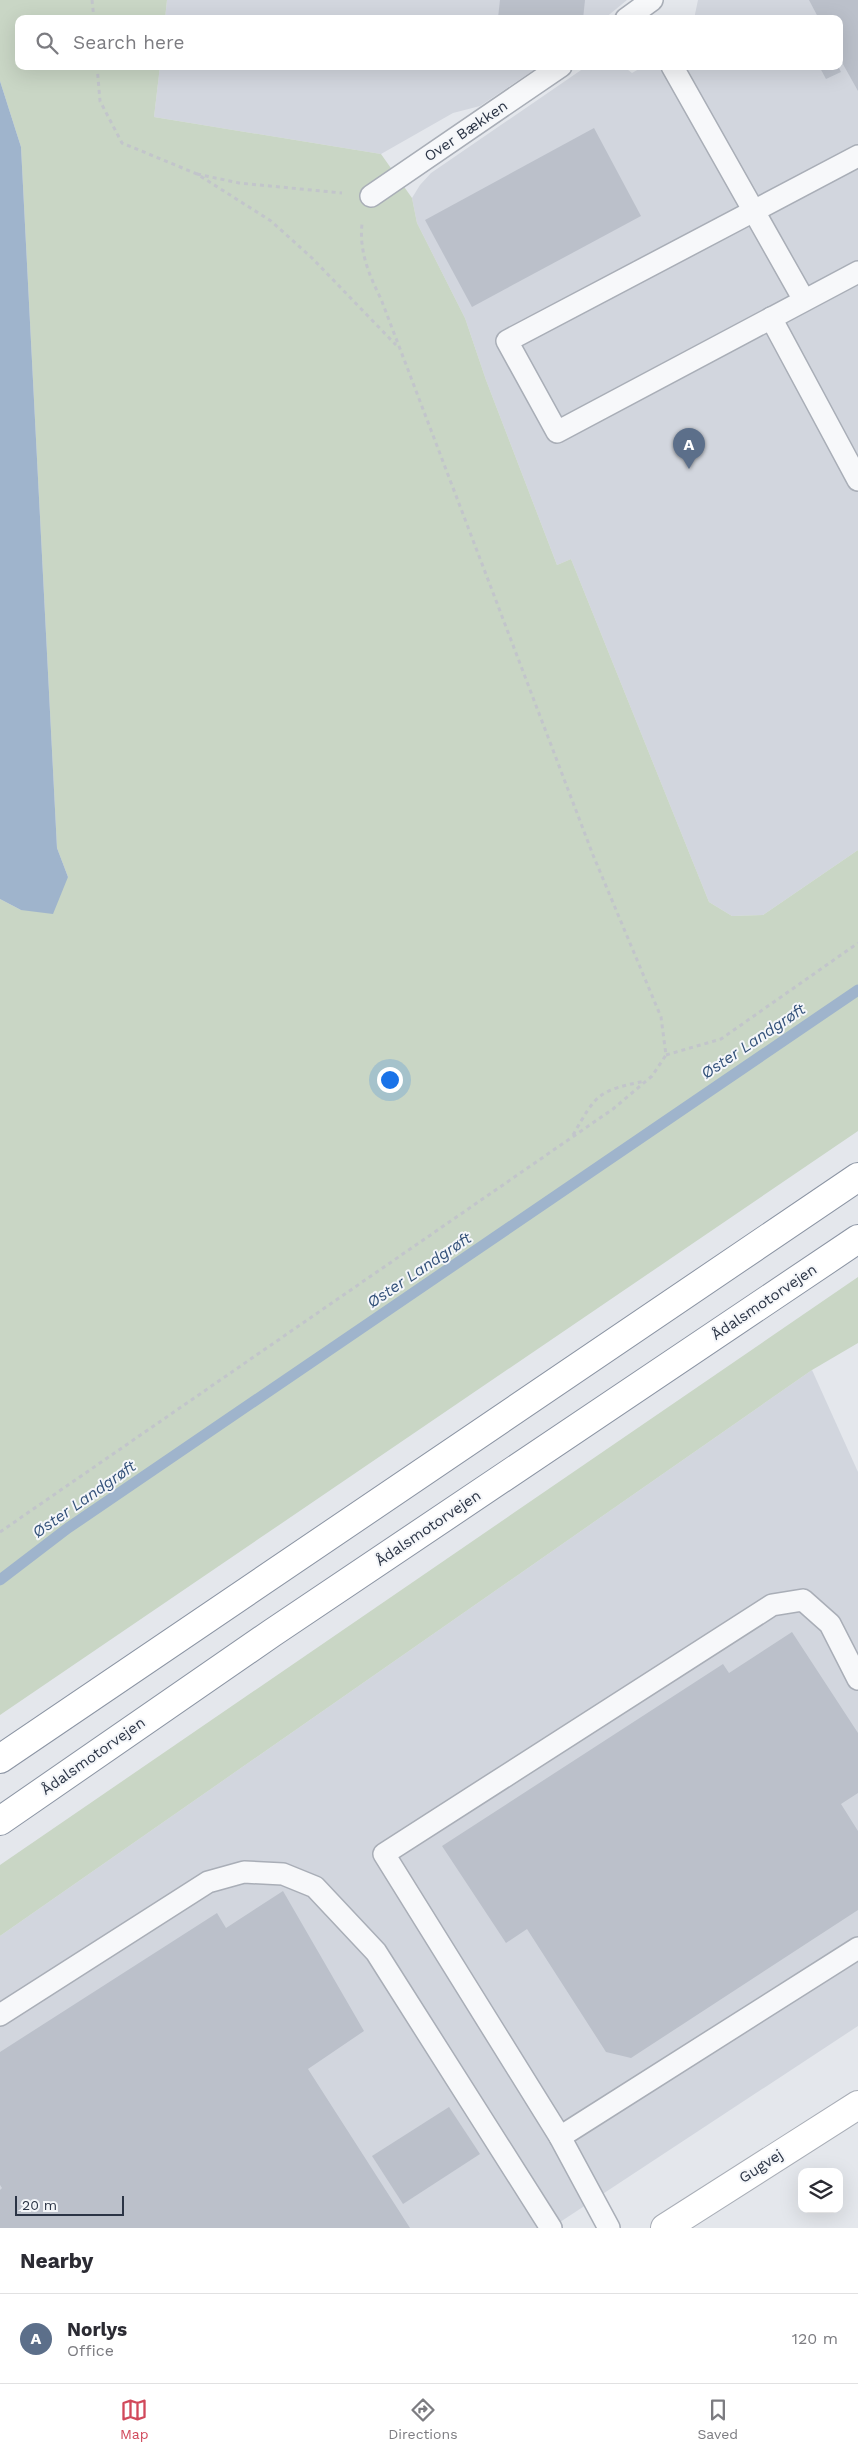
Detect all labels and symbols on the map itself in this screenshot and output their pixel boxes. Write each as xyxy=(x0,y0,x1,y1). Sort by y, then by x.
street label: Over Bækken xyxy=(421,97,511,165)
pin: A xyxy=(673,428,705,469)
water label: Øster Landgrøft xyxy=(697,999,809,1083)
your location xyxy=(377,1067,403,1093)
water label: Øster Landgrøft xyxy=(363,1228,475,1312)
street label: Ådalsmotorvejen xyxy=(708,1260,820,1344)
water label: Øster Landgrøft xyxy=(29,1456,140,1542)
street label: Ådalsmotorvejen xyxy=(372,1486,484,1570)
street label: Ådalsmotorvejen xyxy=(37,1713,149,1799)
street label: Gugvej xyxy=(736,2145,786,2187)
scale bar xyxy=(15,2193,124,2216)

